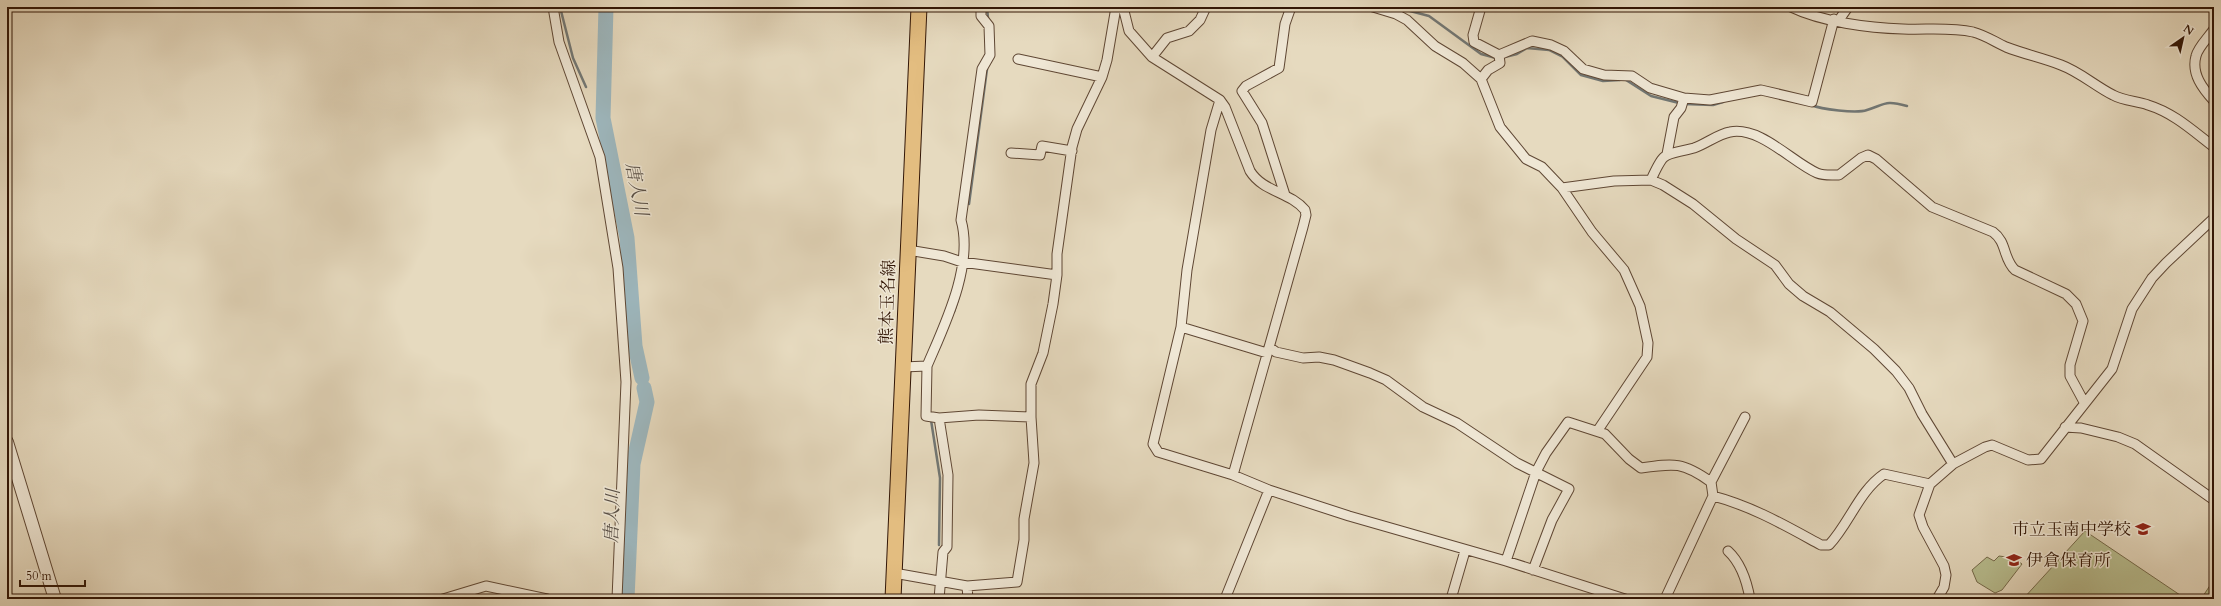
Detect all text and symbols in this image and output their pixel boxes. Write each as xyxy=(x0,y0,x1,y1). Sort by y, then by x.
north arrow xyxy=(2163,18,2203,58)
text: N xyxy=(2180,21,2197,39)
water label: 唐人川 xyxy=(619,160,654,220)
street label: 熊本玉名線 xyxy=(875,259,900,345)
water label: 唐人川 xyxy=(599,487,626,543)
place label: 市立玉南中学校 xyxy=(2012,518,2131,541)
school or university icon: 市立玉南中学校 xyxy=(2134,520,2152,538)
place label: 伊倉保育所 xyxy=(2026,549,2111,572)
school or university icon: 伊倉保育所 xyxy=(2005,551,2023,569)
scale bar xyxy=(20,562,85,588)
text: 50 m xyxy=(26,568,53,584)

